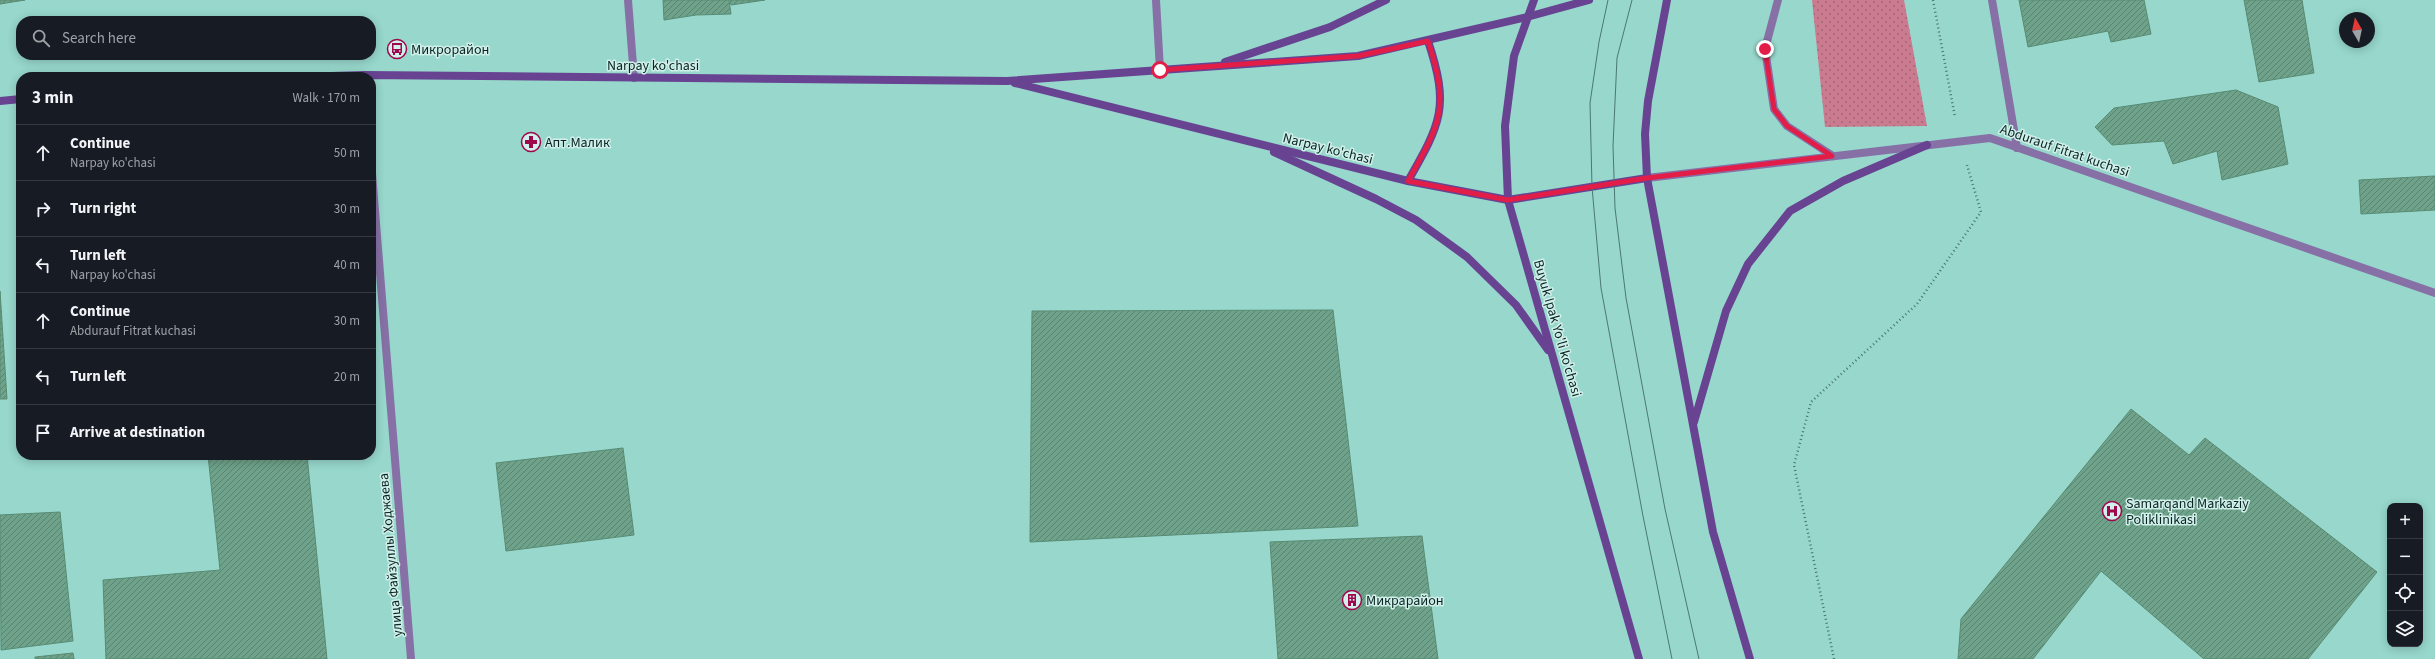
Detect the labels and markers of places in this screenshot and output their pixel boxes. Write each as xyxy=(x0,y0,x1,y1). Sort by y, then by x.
bus stop icon: Микрорайон xyxy=(386,38,408,60)
place label: Микрорайон xyxy=(411,40,489,60)
pharmacy icon: Апт.Малик xyxy=(520,131,542,153)
place label: Апт.Малик xyxy=(545,133,610,153)
place label: Samarqand Markaziy Poliklinikasi xyxy=(2126,494,2249,530)
hospital icon: Samarqand Markaziy Poliklinikasi xyxy=(2101,500,2123,522)
building icon: Микрарайон xyxy=(1341,589,1363,611)
place label: Микрарайон xyxy=(1366,591,1444,611)

